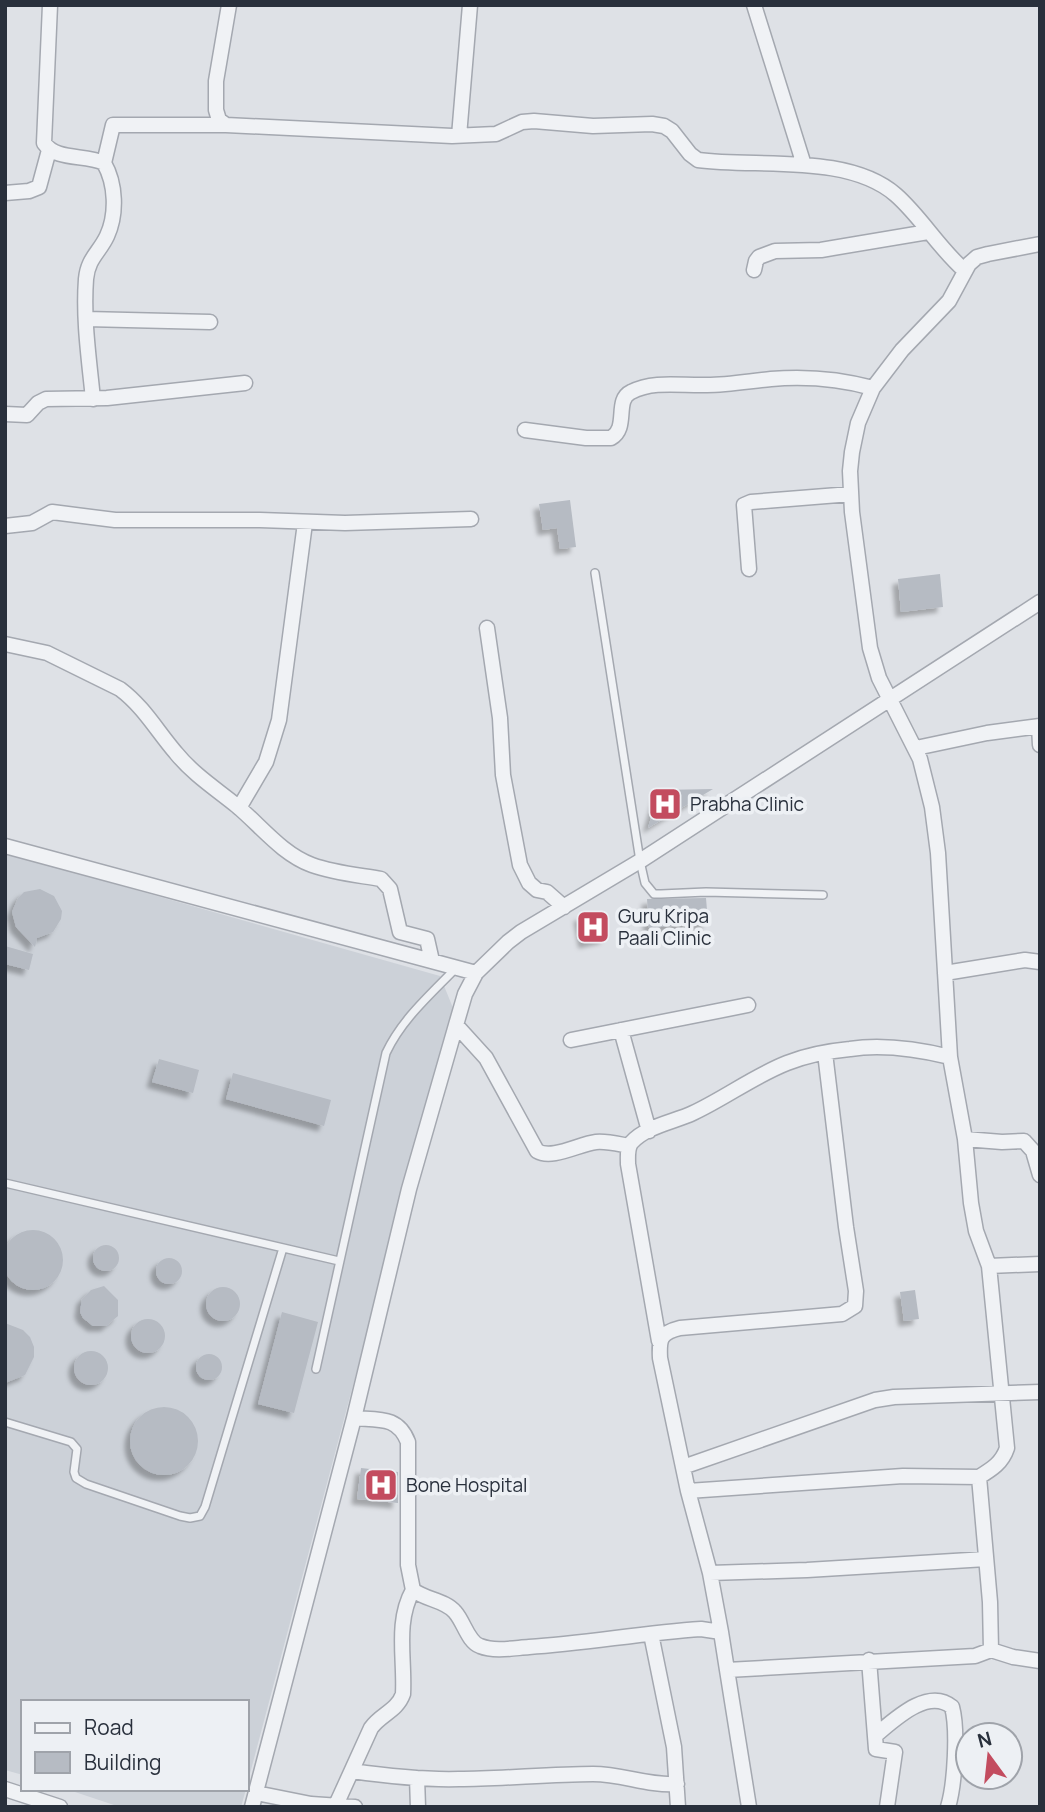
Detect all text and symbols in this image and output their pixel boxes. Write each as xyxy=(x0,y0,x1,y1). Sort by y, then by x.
hospital icon: Prabha Clinic xyxy=(646,785,684,823)
place label: Prabha Clinic xyxy=(690,791,804,817)
place label: Guru Kripa Paali Clinic xyxy=(618,903,712,951)
hospital icon: Guru Kripa Paali Clinic xyxy=(574,908,612,946)
hospital icon: Bone Hospital xyxy=(362,1466,400,1504)
place label: Bone Hospital xyxy=(406,1472,527,1498)
legend xyxy=(21,1700,248,1791)
text: Road xyxy=(84,1713,134,1741)
north arrow xyxy=(954,1721,1024,1791)
text: N xyxy=(975,1725,995,1754)
text: Building xyxy=(84,1748,161,1776)

